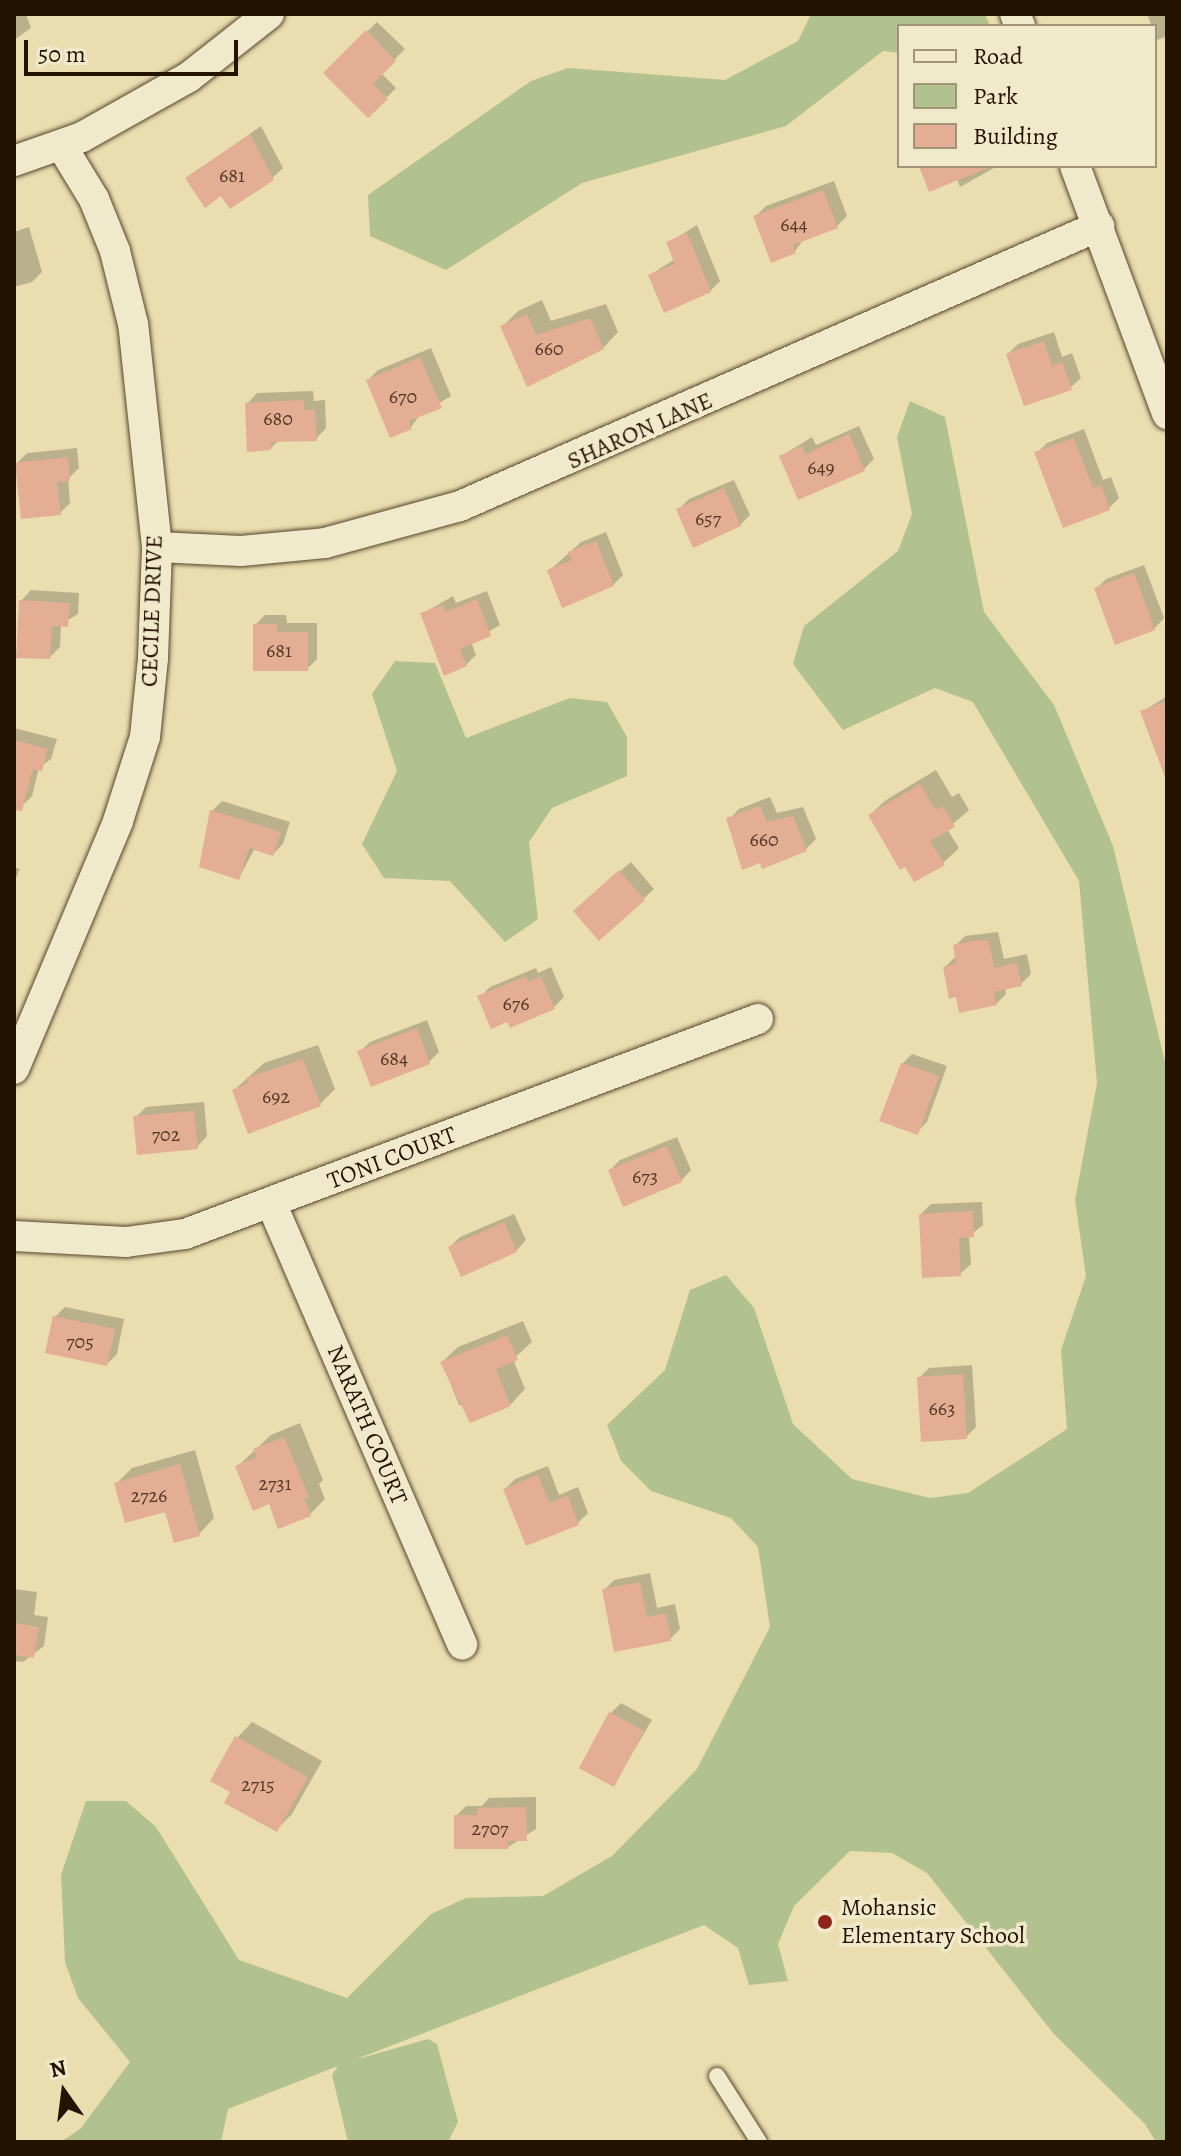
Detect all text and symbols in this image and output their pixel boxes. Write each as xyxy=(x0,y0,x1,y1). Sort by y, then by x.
scale bar xyxy=(28,24,242,74)
legend xyxy=(897,24,1157,168)
text: 50 m xyxy=(38,38,86,70)
text: Road xyxy=(973,40,1023,72)
text: Park xyxy=(973,80,1018,112)
text: Building xyxy=(973,120,1058,152)
house number: 681 xyxy=(219,163,245,187)
house number: 644 xyxy=(780,212,808,236)
house number: 660 xyxy=(534,336,564,360)
house number: 670 xyxy=(389,384,417,408)
street label: SHARON LANE xyxy=(563,386,717,476)
house number: 680 xyxy=(263,406,293,430)
house number: 649 xyxy=(807,455,835,479)
house number: 657 xyxy=(695,506,721,530)
street label: CECILE DRIVE xyxy=(135,535,169,687)
house number: 681 xyxy=(266,638,292,662)
house number: 660 xyxy=(749,827,779,851)
house number: 676 xyxy=(503,991,529,1015)
house number: 684 xyxy=(380,1046,408,1070)
house number: 692 xyxy=(262,1084,290,1108)
street label: TONI COURT xyxy=(324,1120,460,1196)
house number: 702 xyxy=(152,1122,180,1146)
house number: 673 xyxy=(632,1164,658,1188)
house number: 705 xyxy=(66,1329,94,1353)
street label: NARATH COURT xyxy=(320,1341,414,1509)
house number: 663 xyxy=(929,1396,955,1420)
house number: 2731 xyxy=(258,1471,292,1495)
house number: 2726 xyxy=(131,1483,167,1507)
house number: 2715 xyxy=(241,1772,275,1796)
house number: 2707 xyxy=(472,1816,508,1840)
place label: Mohansic Elementary School xyxy=(841,1894,1025,1950)
marker: Mohansic Elementary School xyxy=(816,1913,834,1931)
north arrow xyxy=(24,2052,104,2132)
text: N xyxy=(47,2052,70,2085)

